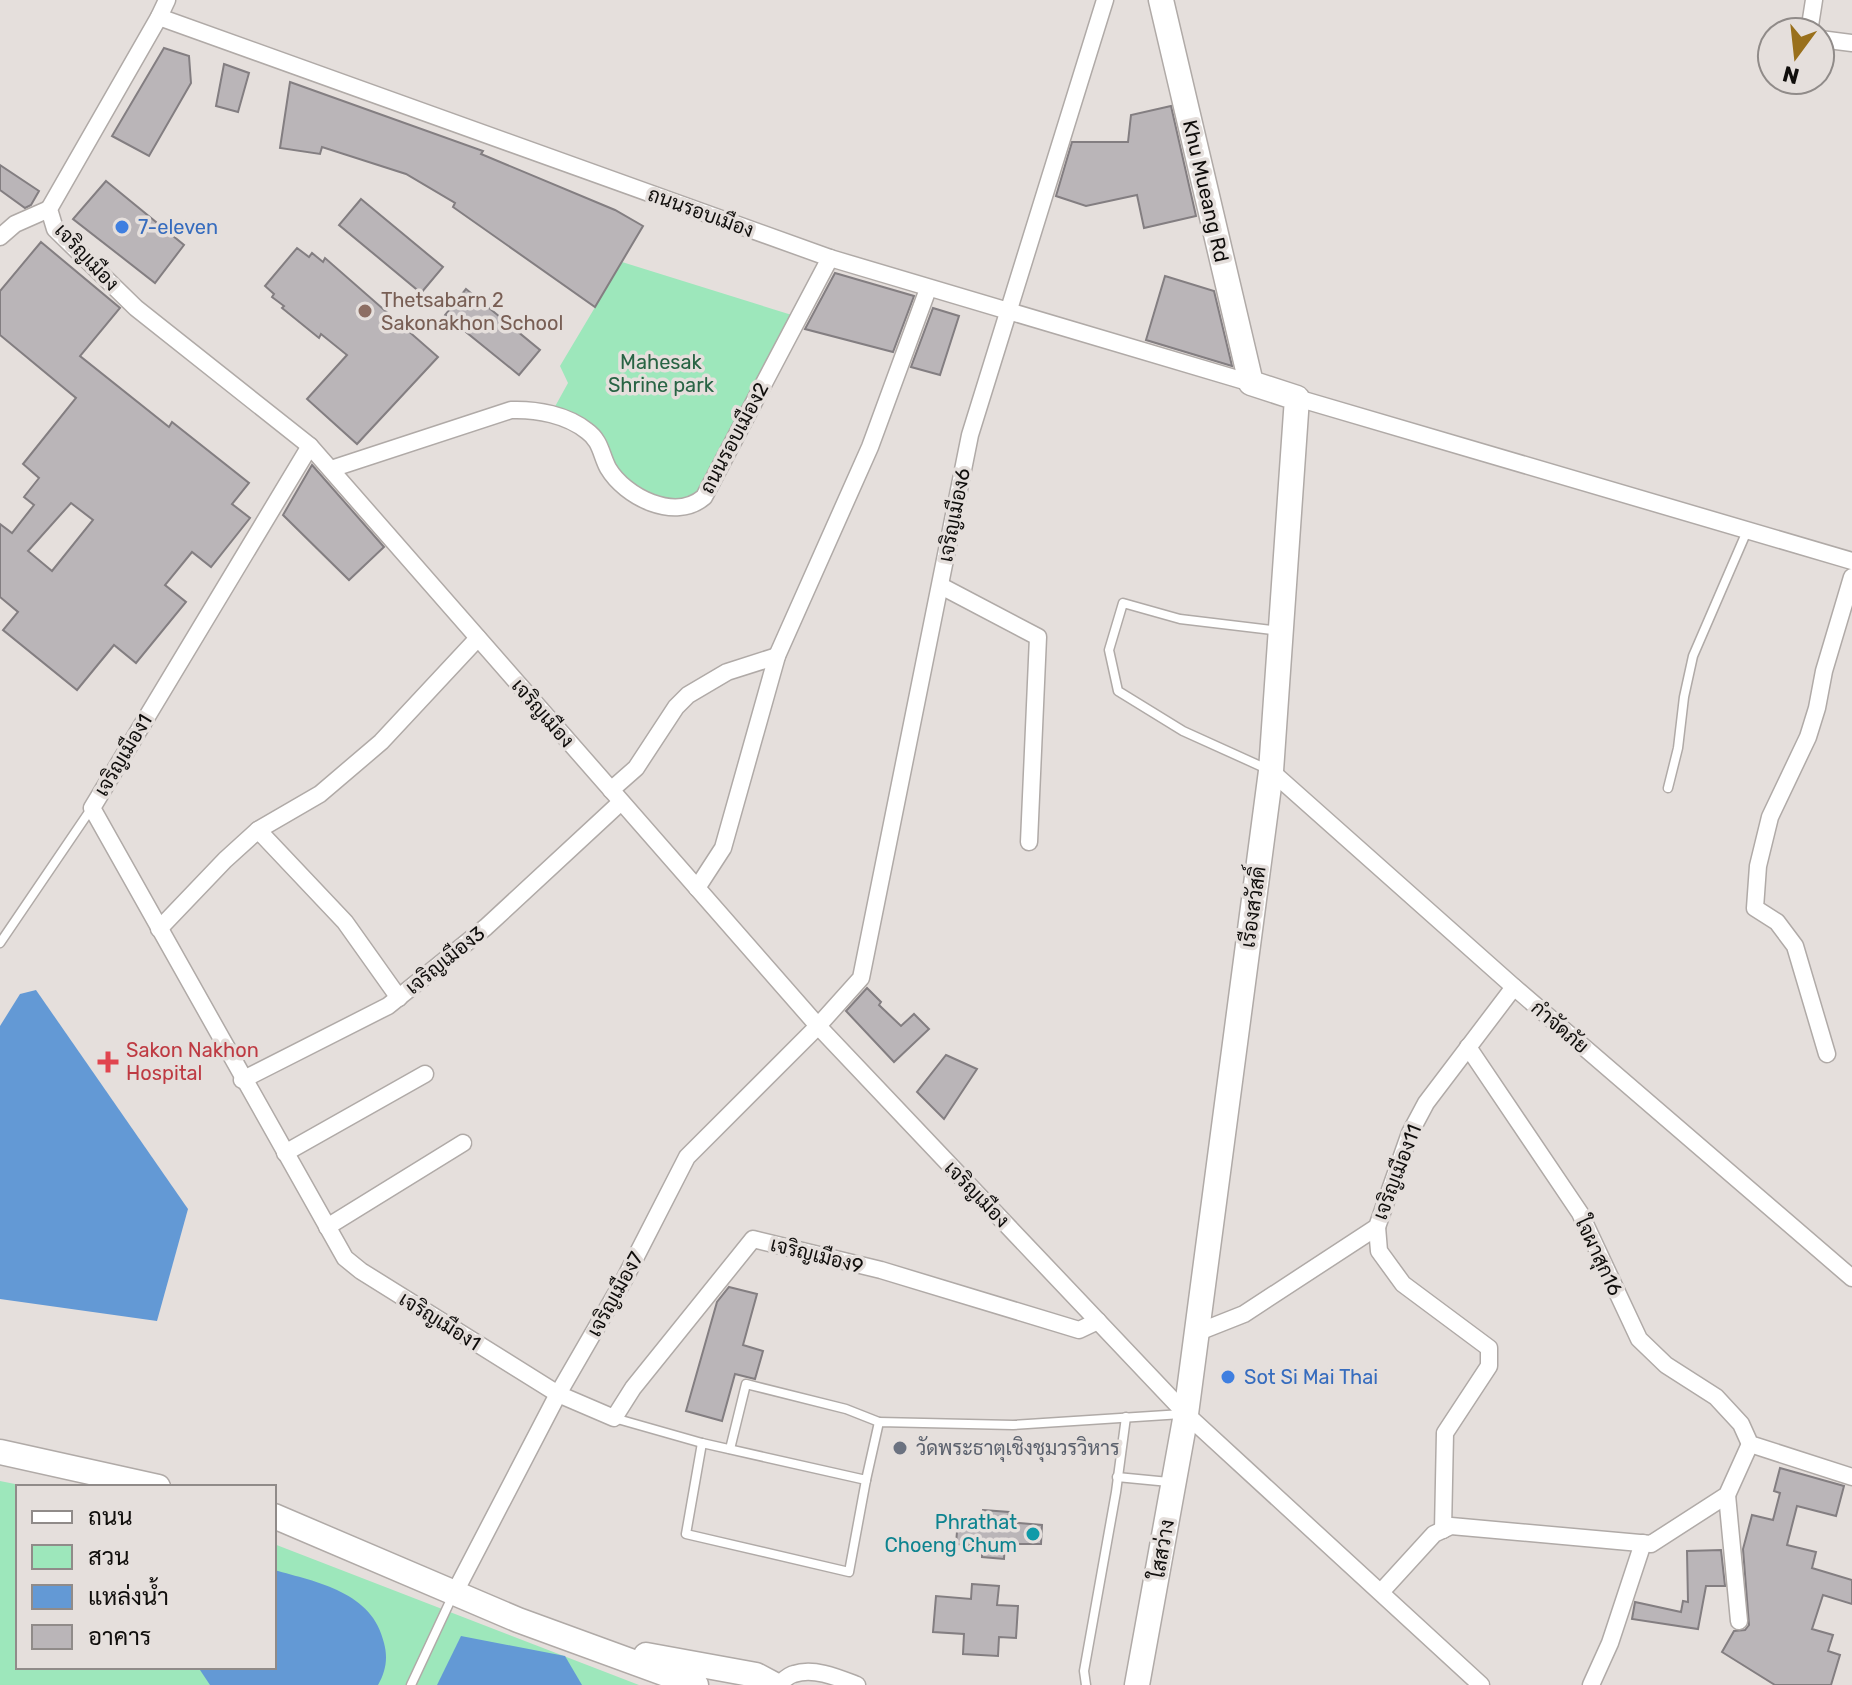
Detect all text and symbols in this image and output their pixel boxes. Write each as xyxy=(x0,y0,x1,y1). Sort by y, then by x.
north arrow xyxy=(1756,16,1836,96)
text: N xyxy=(1780,60,1802,90)
street label: Khu Mueang Rd xyxy=(1178,118,1234,264)
street label: ถนนรอบเมือง xyxy=(645,180,758,242)
place label: 7-eleven xyxy=(138,215,218,239)
street label: เจริญเมือง xyxy=(50,217,126,296)
marker: 7-eleven xyxy=(113,218,131,236)
place label: Thetsabarn 2 Sakonakhon School xyxy=(381,288,563,335)
marker: Thetsabarn 2 Sakonakhon School xyxy=(356,302,374,320)
park label: Mahesak Shrine park xyxy=(608,350,715,397)
street label: ถนนรอบเมือง2 xyxy=(693,377,773,498)
street label: เจริญเมือง6 xyxy=(931,466,975,564)
street label: เจริญเมือง xyxy=(507,673,581,752)
street label: เจริญเมือง1 xyxy=(87,709,157,800)
street label: เรืองสวัสดิ์ xyxy=(1229,864,1271,949)
street label: เจริญเมือง3 xyxy=(399,919,489,999)
street label: กำจัดภัย xyxy=(1526,996,1594,1058)
place label: Sakon Nakhon Hospital xyxy=(126,1038,259,1085)
marker: Sakon Nakhon Hospital xyxy=(97,1051,119,1073)
street label: เจริญเมือง11 xyxy=(1366,1120,1426,1223)
street label: เจริญเมือง xyxy=(940,1154,1016,1232)
street label: ใจผาสุก16 xyxy=(1568,1210,1629,1300)
street label: เจริญเมือง9 xyxy=(768,1230,866,1278)
street label: เจริญเมือง7 xyxy=(580,1246,648,1341)
street label: เจริญเมือง1 xyxy=(395,1285,486,1355)
place label: Sot Si Mai Thai xyxy=(1244,1365,1378,1389)
marker: Sot Si Mai Thai xyxy=(1219,1368,1237,1386)
place label: วัดพระธาตุเชิงชุมวรวิหาร xyxy=(916,1436,1120,1462)
marker: วัดพระธาตุเชิงชุมวรวิหาร xyxy=(891,1439,909,1457)
legend xyxy=(16,1485,276,1669)
text: ถนน xyxy=(88,1503,133,1531)
place label: Phrathat Choeng Chum xyxy=(885,1510,1017,1557)
street label: ใสสว่าง xyxy=(1144,1517,1179,1582)
marker: Phrathat Choeng Chum xyxy=(1024,1525,1042,1543)
text: สวน xyxy=(88,1543,130,1571)
text: แหล่งน้ำ xyxy=(88,1577,169,1611)
text: อาคาร xyxy=(88,1623,151,1651)

